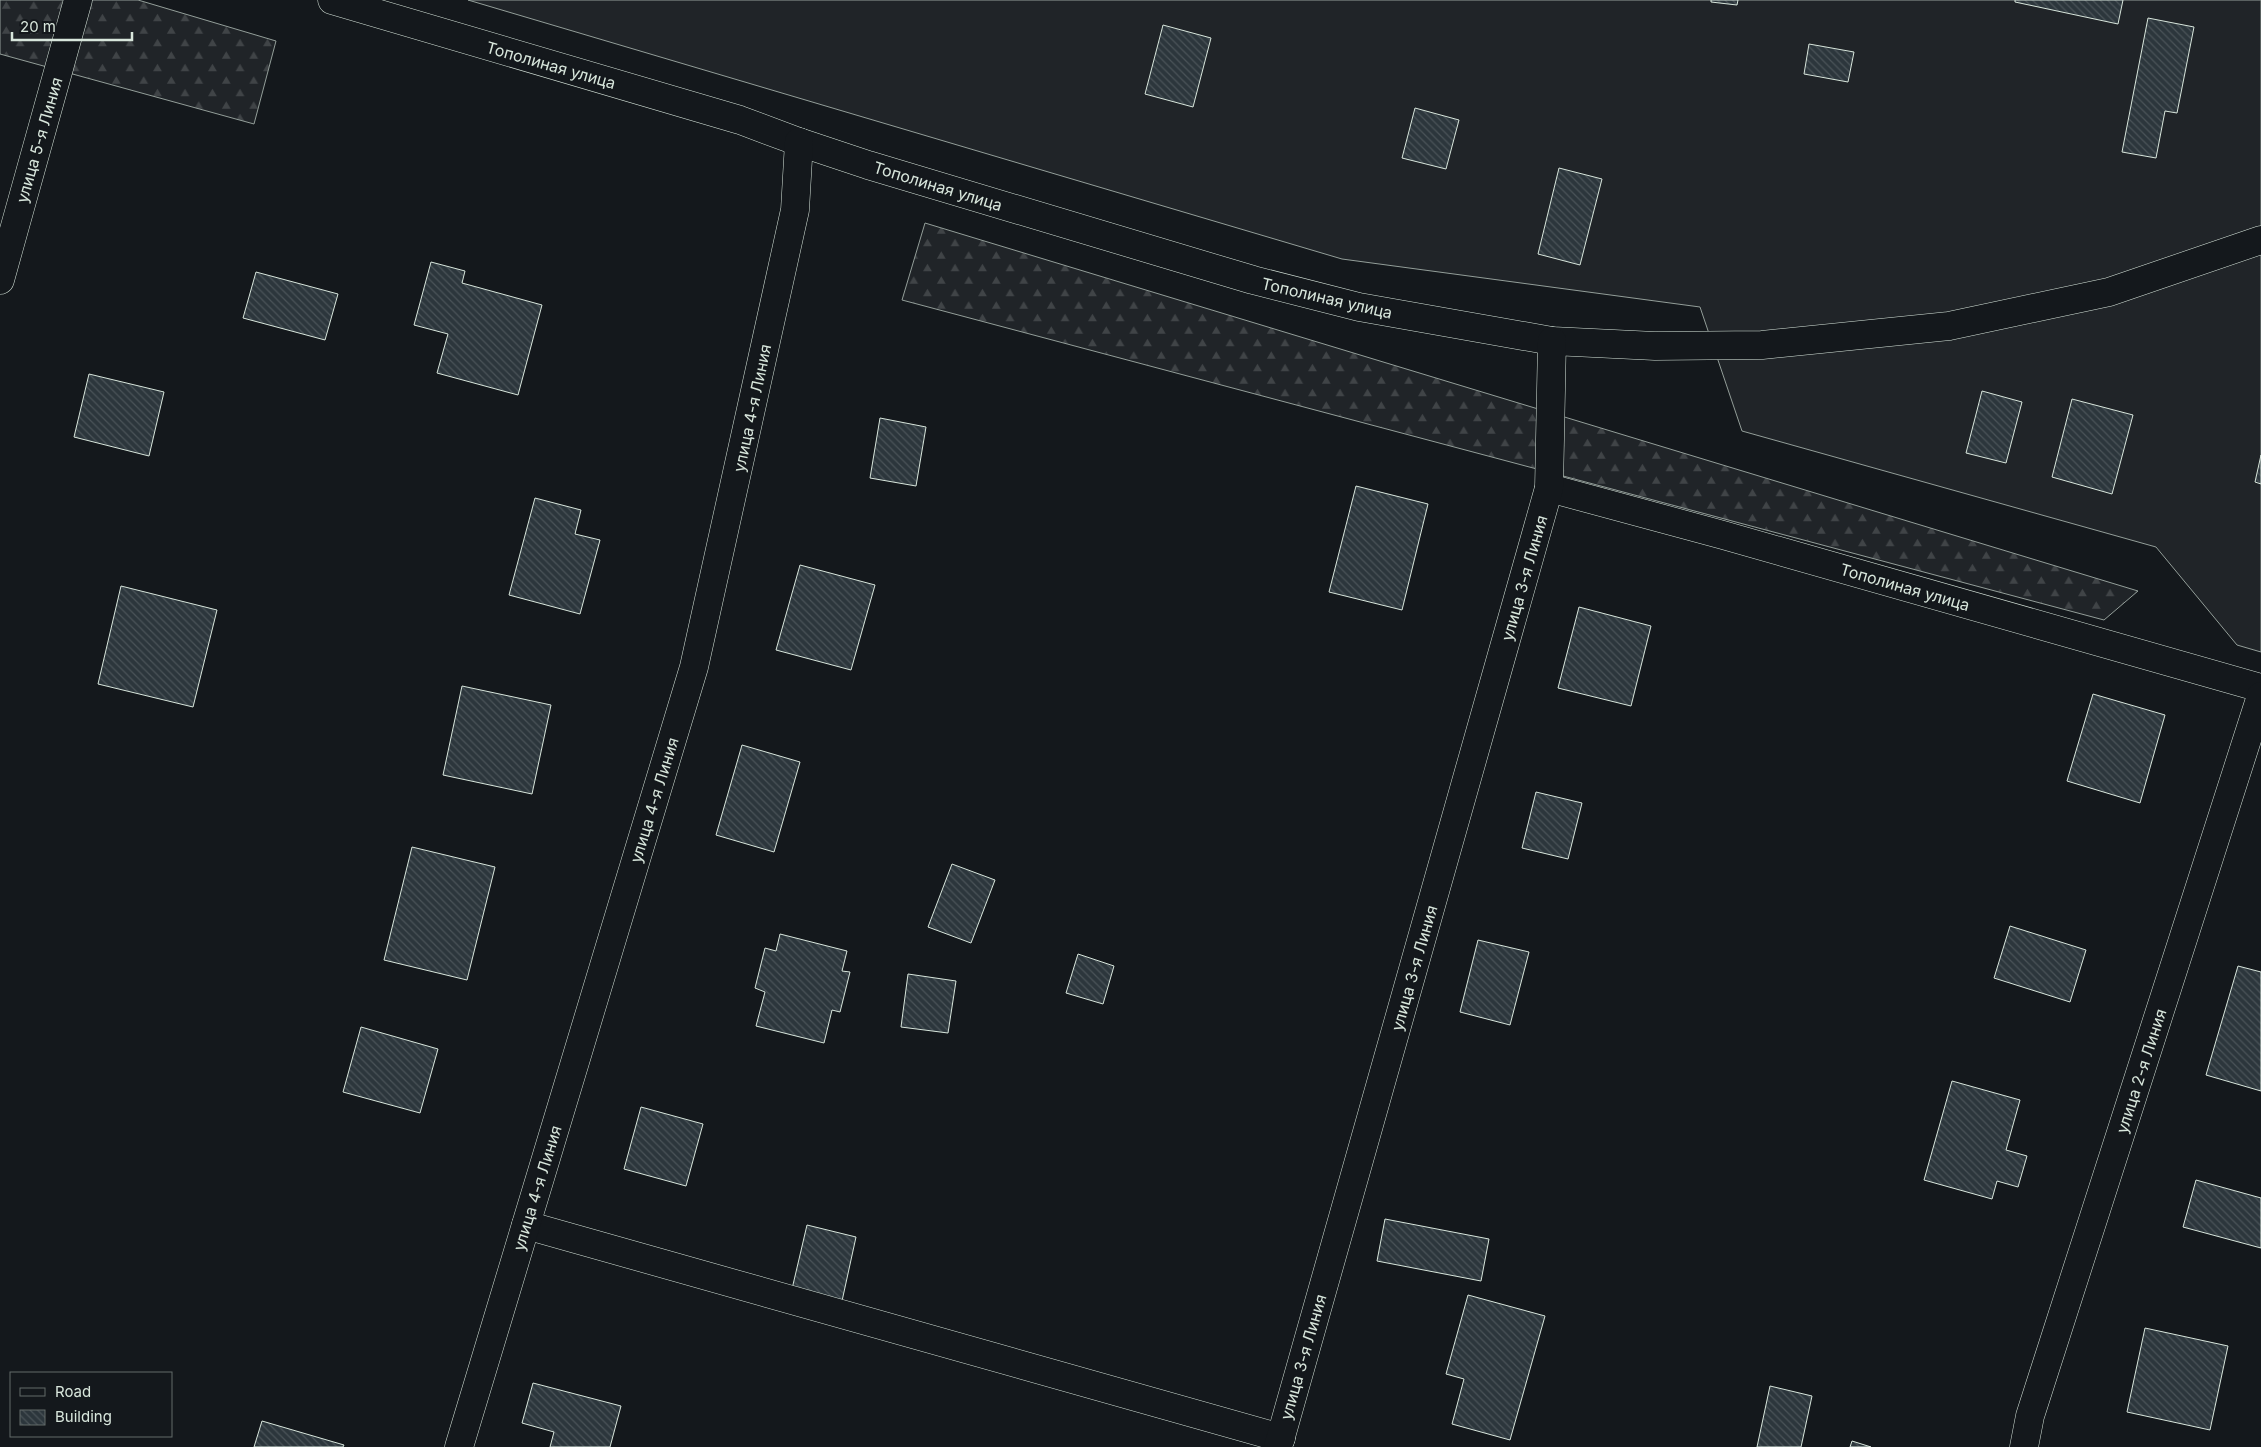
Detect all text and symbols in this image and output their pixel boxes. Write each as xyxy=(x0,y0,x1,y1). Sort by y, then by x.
scale bar xyxy=(12,10,132,42)
text: 20 m xyxy=(20,17,56,36)
street label: Тополиная улица xyxy=(484,37,618,93)
street label: улица 5-я Линия xyxy=(12,75,66,205)
street label: Тополиная улица xyxy=(871,157,1005,215)
street label: Тополиная улица xyxy=(1260,273,1394,323)
street label: улица 4-я Линия xyxy=(729,342,775,474)
street label: улица 3-я Линия xyxy=(1496,513,1552,643)
street label: Тополиная улица xyxy=(1838,559,1972,615)
street label: улица 4-я Линия xyxy=(625,735,683,865)
street label: улица 3-я Линия xyxy=(1386,903,1442,1033)
street label: улица 2-я Линия xyxy=(2111,1006,2171,1136)
street label: улица 4-я Линия xyxy=(508,1123,566,1253)
street label: улица 3-я Линия xyxy=(1275,1292,1331,1422)
legend xyxy=(10,1372,172,1437)
text: Road xyxy=(55,1382,91,1401)
text: Building xyxy=(55,1407,112,1426)

